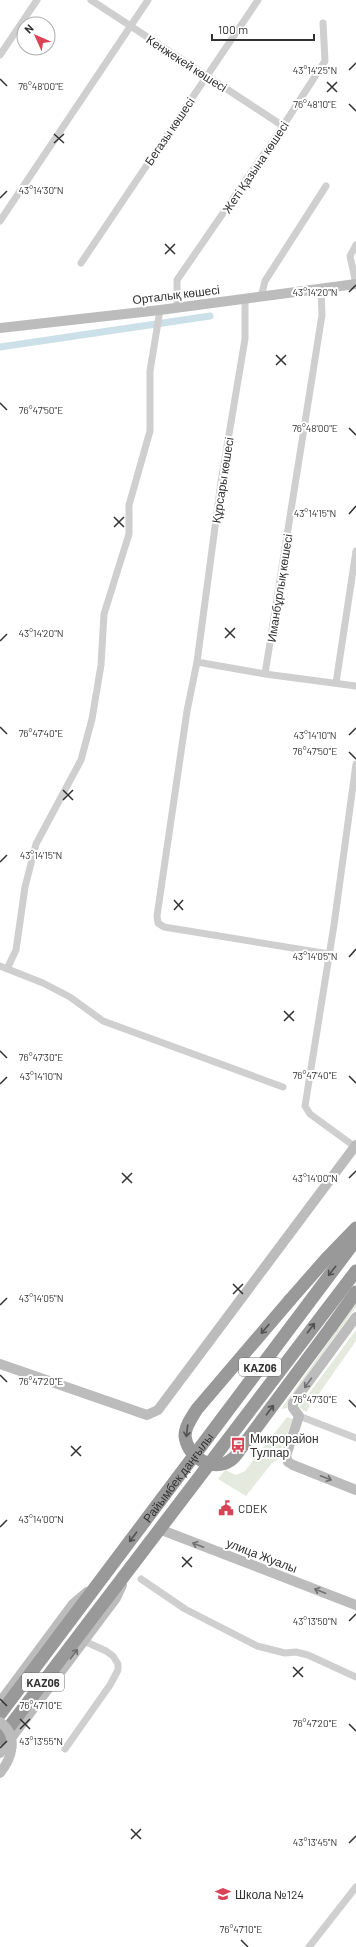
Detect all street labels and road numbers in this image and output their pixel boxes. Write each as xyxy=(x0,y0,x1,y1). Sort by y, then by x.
street label: Кенжекей көшесі xyxy=(144,32,230,94)
street label: Бегазы көшесі xyxy=(141,94,197,168)
street label: Жеті Қазына көшесі xyxy=(219,118,292,216)
street label: Орталық көшесі xyxy=(131,282,221,307)
street label: Құрсары көшесі xyxy=(208,436,237,524)
street label: Иманбұрлық көшесі xyxy=(264,533,295,643)
road number: KАZ06 xyxy=(239,1358,281,1376)
street label: Райымбек даңғылы xyxy=(140,1430,216,1525)
street label: улица Жуалы xyxy=(224,1535,299,1576)
road number: KАZ06 xyxy=(22,1673,64,1691)

